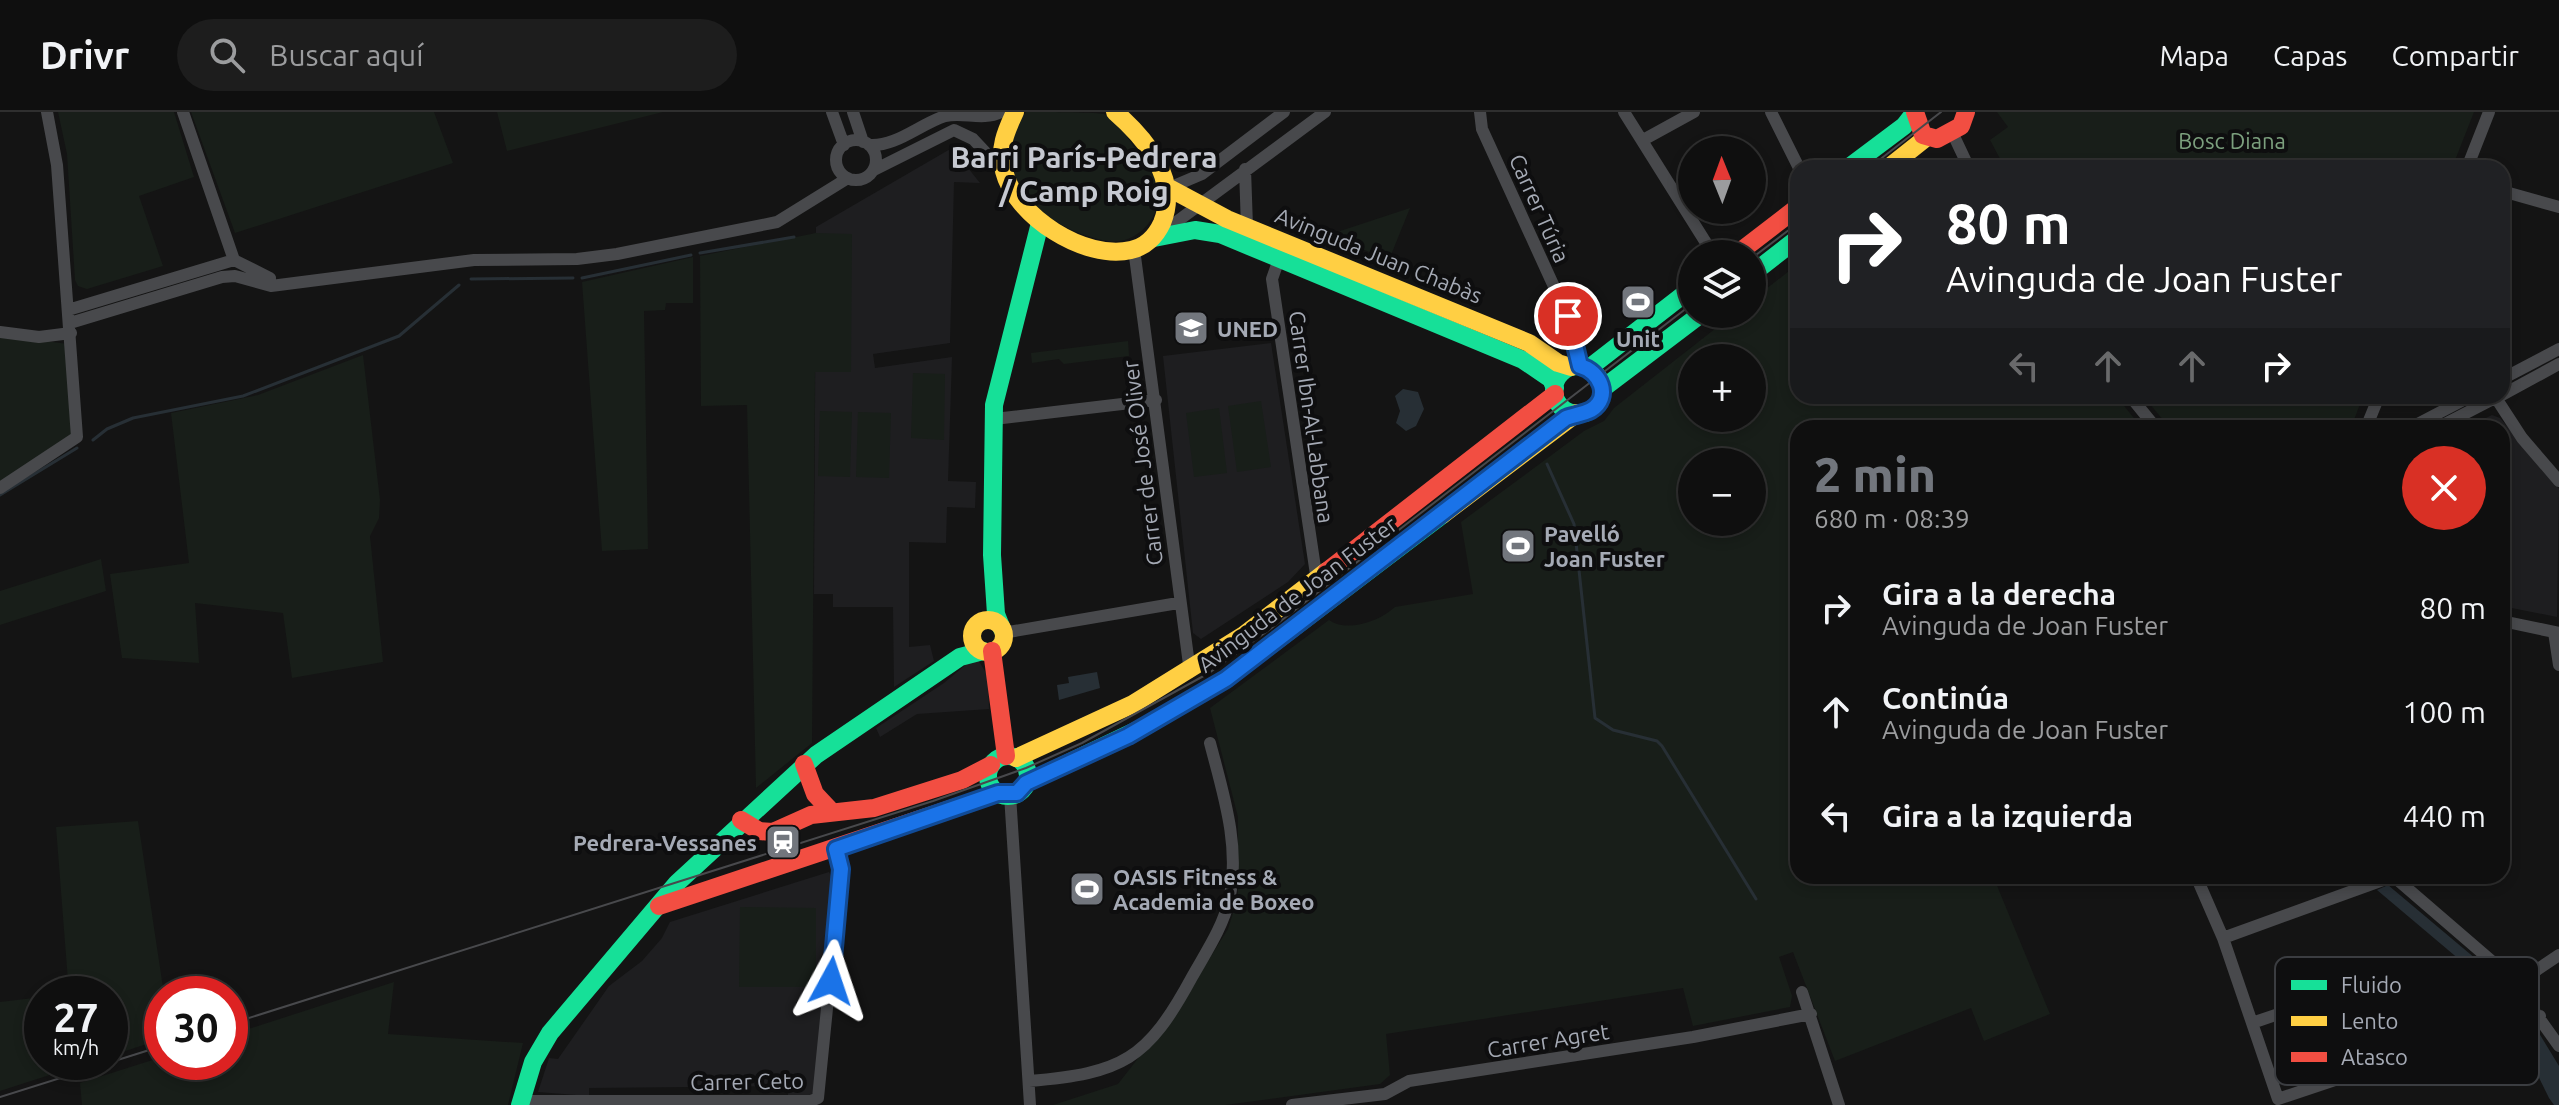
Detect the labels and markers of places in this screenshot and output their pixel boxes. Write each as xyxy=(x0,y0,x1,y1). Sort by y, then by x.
pin xyxy=(1534,282,1602,350)
sports icon: Unit xyxy=(1619,283,1657,321)
school or university icon: UNED xyxy=(1172,309,1210,347)
place label: UNED xyxy=(1217,316,1278,341)
place label: Unit xyxy=(1616,326,1660,351)
place label: Pavelló Joan Fuster xyxy=(1544,521,1665,571)
sports icon: Pavelló Joan Fuster xyxy=(1499,527,1537,565)
station icon: Pedrera-Vessanes xyxy=(764,823,802,861)
place label: Pedrera-Vessanes xyxy=(573,830,757,855)
place label: OASIS Fitness & Academia de Boxeo xyxy=(1113,864,1315,914)
sports icon: OASIS Fitness & Academia de Boxeo xyxy=(1068,870,1106,908)

